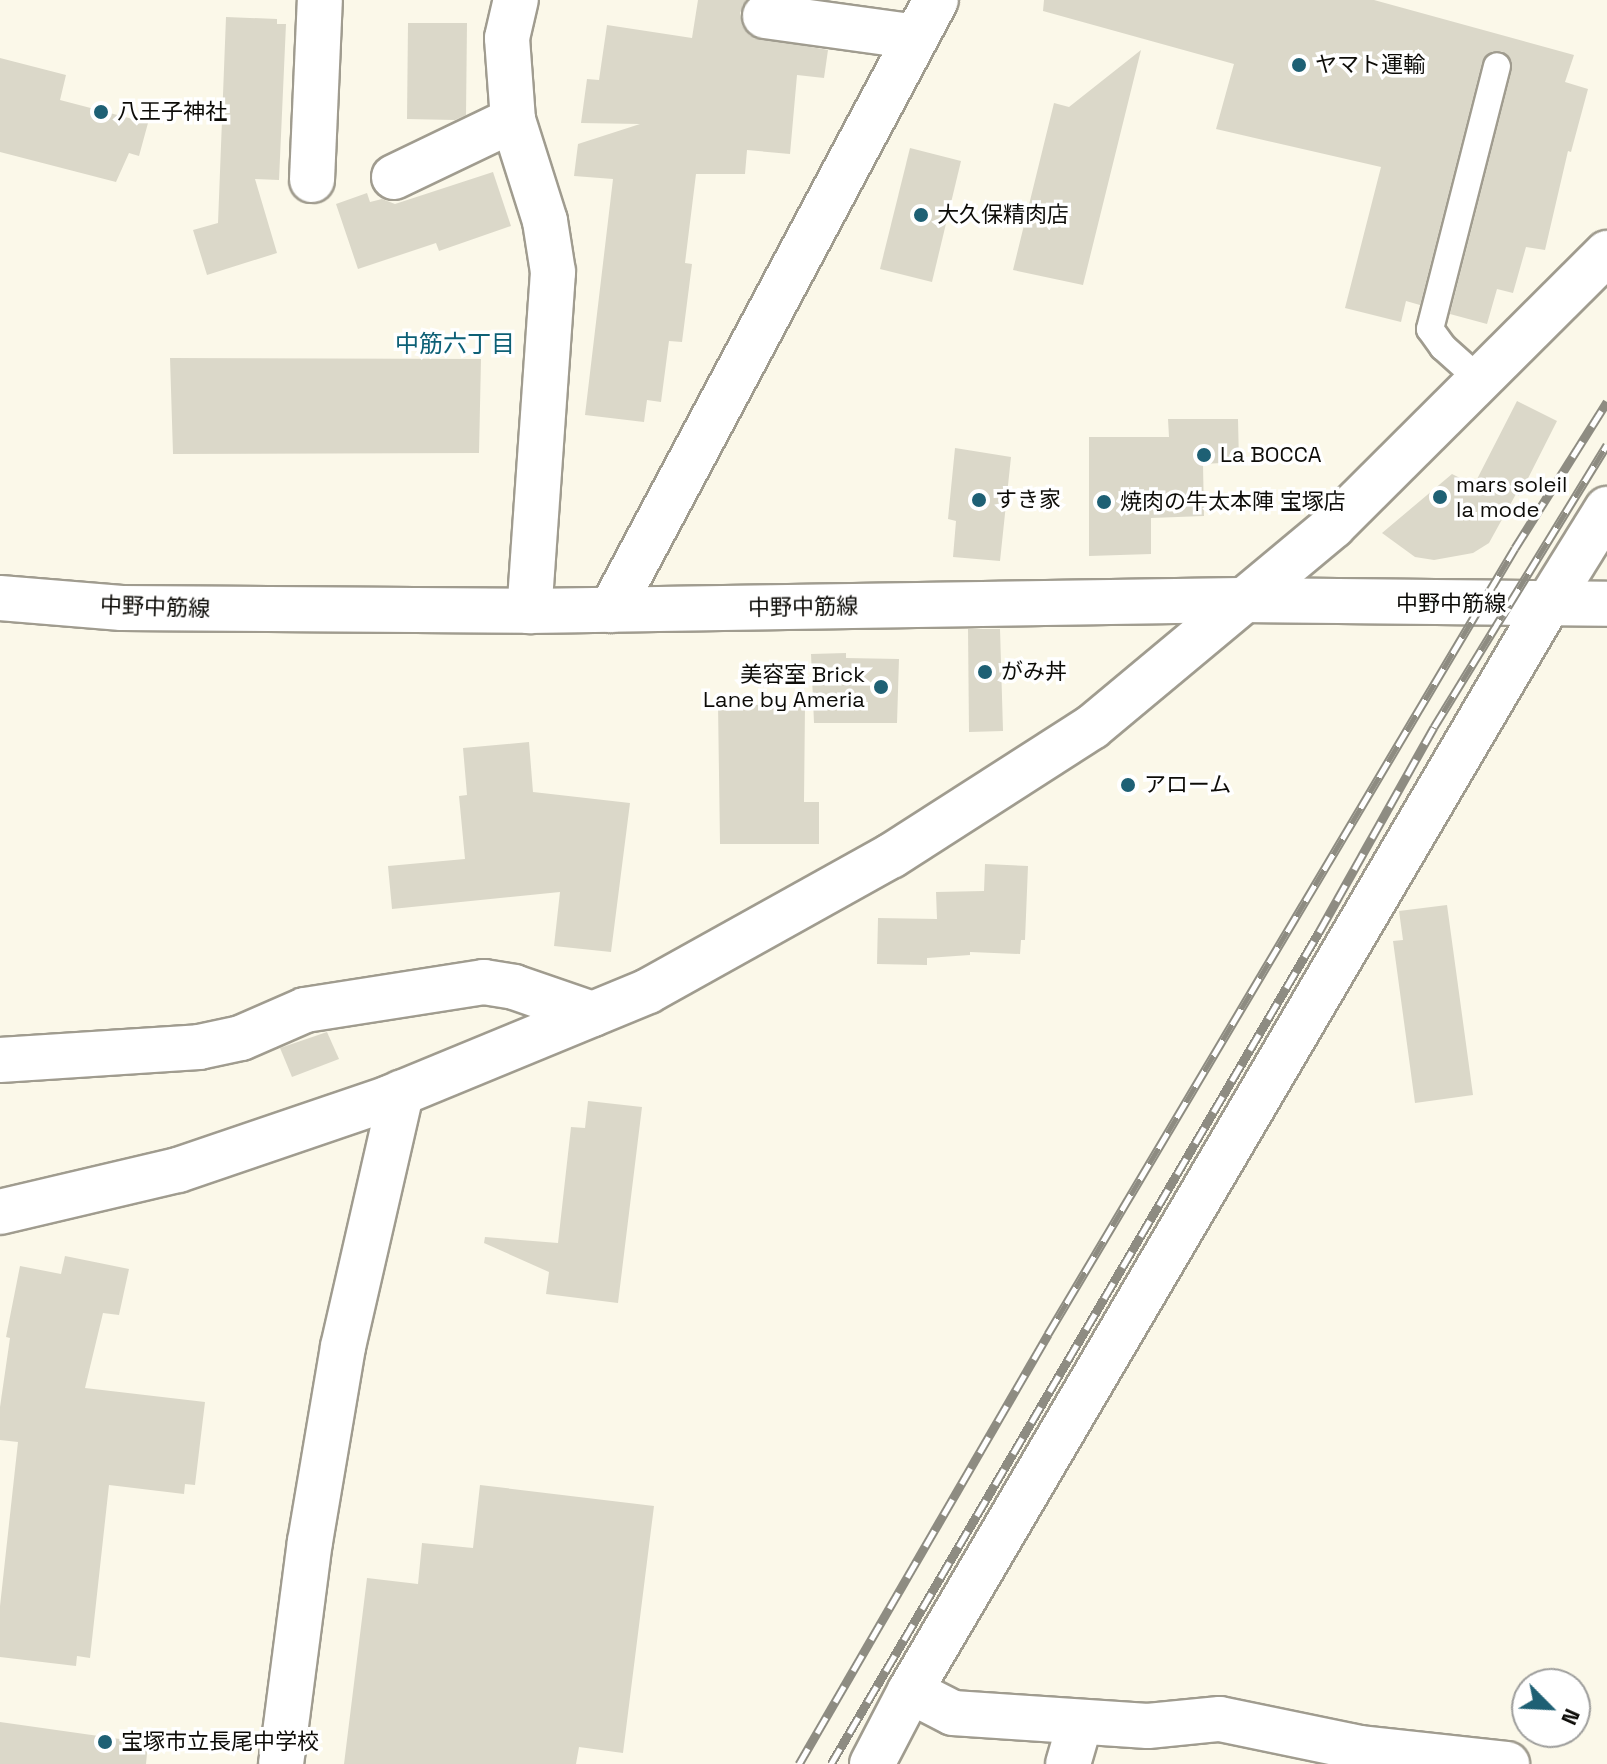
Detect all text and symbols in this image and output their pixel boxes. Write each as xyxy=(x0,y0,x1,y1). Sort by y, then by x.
place label: ヤマト運輸 xyxy=(1315,52,1425,78)
marker: ヤマト運輸 xyxy=(1290,56,1308,74)
place label: 八王子神社 xyxy=(117,99,227,125)
marker: 八王子神社 xyxy=(92,103,110,121)
place label: 大久保精肉店 xyxy=(937,202,1069,228)
marker: 大久保精肉店 xyxy=(912,206,930,224)
district label: 中筋六丁目 xyxy=(395,330,515,358)
place label: La BOCCA xyxy=(1220,442,1322,468)
marker: La BOCCA xyxy=(1195,446,1213,464)
place label: mars soleil la mode xyxy=(1456,471,1567,522)
place label: すき家 xyxy=(995,487,1061,513)
marker: mars soleil la mode xyxy=(1431,488,1449,506)
place label: 焼肉の牛太本陣 宝塚店 xyxy=(1120,489,1346,515)
marker: すき家 xyxy=(970,491,988,509)
marker: 焼肉の牛太本陣 宝塚店 xyxy=(1095,493,1113,511)
street label: 中野中筋線 xyxy=(1396,591,1506,617)
street label: 中野中筋線 xyxy=(100,592,210,622)
street label: 中野中筋線 xyxy=(748,593,858,621)
place label: がみ丼 xyxy=(1001,659,1067,685)
place label: 美容室 Brick Lane by Ameria xyxy=(703,661,865,712)
marker: がみ丼 xyxy=(976,663,994,681)
marker: 美容室 Brick Lane by Ameria xyxy=(872,678,890,696)
place label: アローム xyxy=(1144,772,1232,798)
marker: アローム xyxy=(1119,776,1137,794)
north arrow xyxy=(1511,1668,1591,1748)
text: N xyxy=(1555,1705,1587,1729)
place label: 宝塚市立長尾中学校 xyxy=(121,1729,319,1755)
marker: 宝塚市立長尾中学校 xyxy=(96,1733,114,1751)

